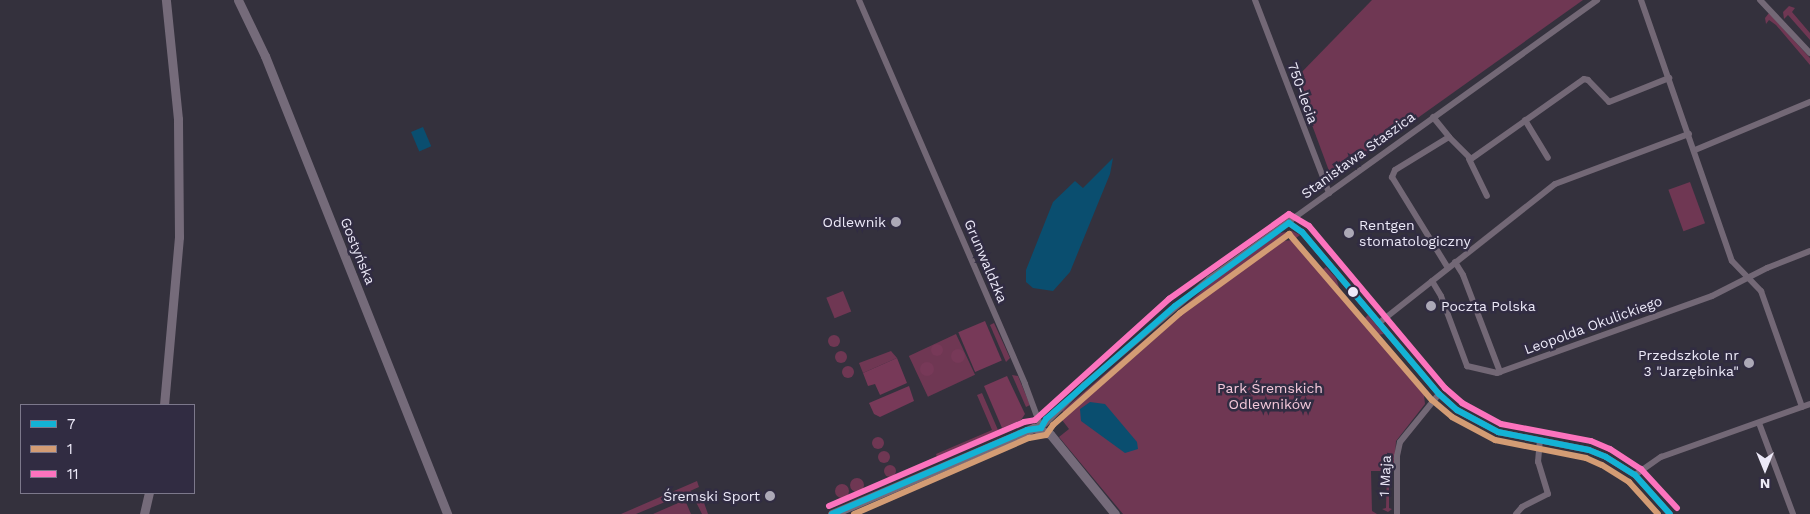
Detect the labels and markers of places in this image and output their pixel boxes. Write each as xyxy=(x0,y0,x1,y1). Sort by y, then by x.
place label: Odlewnik xyxy=(823,214,886,230)
marker: Odlewnik xyxy=(890,216,902,228)
place label: Rentgen stomatologiczny xyxy=(1359,217,1471,250)
marker: Rentgen stomatologiczny xyxy=(1343,227,1355,239)
unlabelled marker xyxy=(1348,287,1358,297)
place label: Poczta Polska xyxy=(1441,298,1536,314)
marker: Poczta Polska xyxy=(1425,300,1437,312)
place label: Przedszkole nr 3 "Jarzębinka" xyxy=(1638,347,1739,380)
marker: Przedszkole nr 3 "Jarzębinka" xyxy=(1743,357,1755,369)
place label: Śremski Sport xyxy=(663,488,760,504)
marker: Śremski Sport xyxy=(764,490,776,502)

